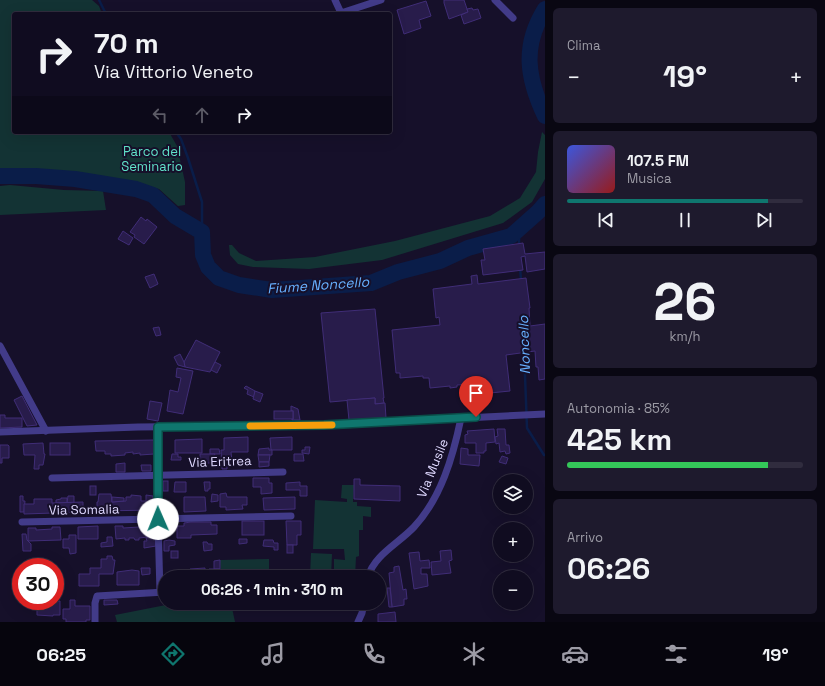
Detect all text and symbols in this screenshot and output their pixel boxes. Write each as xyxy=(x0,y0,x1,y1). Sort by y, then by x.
text: 70 m xyxy=(94,25,159,61)
icon: right xyxy=(28,28,80,80)
text: Clima xyxy=(567,37,600,54)
text: 19° xyxy=(663,57,707,96)
text: Via Vittorio Veneto xyxy=(94,60,253,83)
text: − xyxy=(567,63,581,91)
text: + xyxy=(789,63,803,91)
icon: left xyxy=(149,104,171,126)
icon: ahead xyxy=(191,104,213,126)
icon: right xyxy=(233,104,255,126)
park label: Parco del Seminario xyxy=(121,143,183,175)
text: 107.5 FM xyxy=(627,151,689,170)
text: Musica xyxy=(627,170,672,187)
icon: previous xyxy=(595,209,617,231)
icon: pause xyxy=(674,209,696,231)
icon: next xyxy=(753,209,775,231)
text: 26 xyxy=(653,269,717,335)
water label: Fiume Noncello xyxy=(266,272,370,298)
water label: Noncello xyxy=(514,315,534,375)
text: km/h xyxy=(670,328,700,345)
pin xyxy=(459,376,493,417)
icon: arrive xyxy=(465,382,487,404)
text: Autonomia · 85% xyxy=(567,400,670,417)
text: 425 km xyxy=(567,420,672,459)
street label: Via Musile xyxy=(413,436,452,500)
street label: Via Eritrea xyxy=(188,452,252,471)
map controls xyxy=(493,474,533,610)
button: layers xyxy=(493,474,533,514)
position arrow xyxy=(137,498,179,540)
street label: Via Somalia xyxy=(49,500,120,519)
button: + xyxy=(493,522,533,562)
text: Arrivo xyxy=(567,529,603,546)
text: 06:26 xyxy=(567,549,650,588)
speed limit sign: 30 xyxy=(12,558,64,610)
button: − xyxy=(493,570,533,610)
text: 06:26 · 1 min · 310 m xyxy=(201,580,343,599)
icon: directions xyxy=(159,640,187,668)
icon: music xyxy=(259,640,287,668)
icon: phone xyxy=(360,640,388,668)
icon: climate xyxy=(460,640,488,668)
icon: car xyxy=(561,640,589,668)
icon: filters xyxy=(662,640,690,668)
text: 06:25 xyxy=(36,643,86,666)
text: 19° xyxy=(762,643,789,666)

